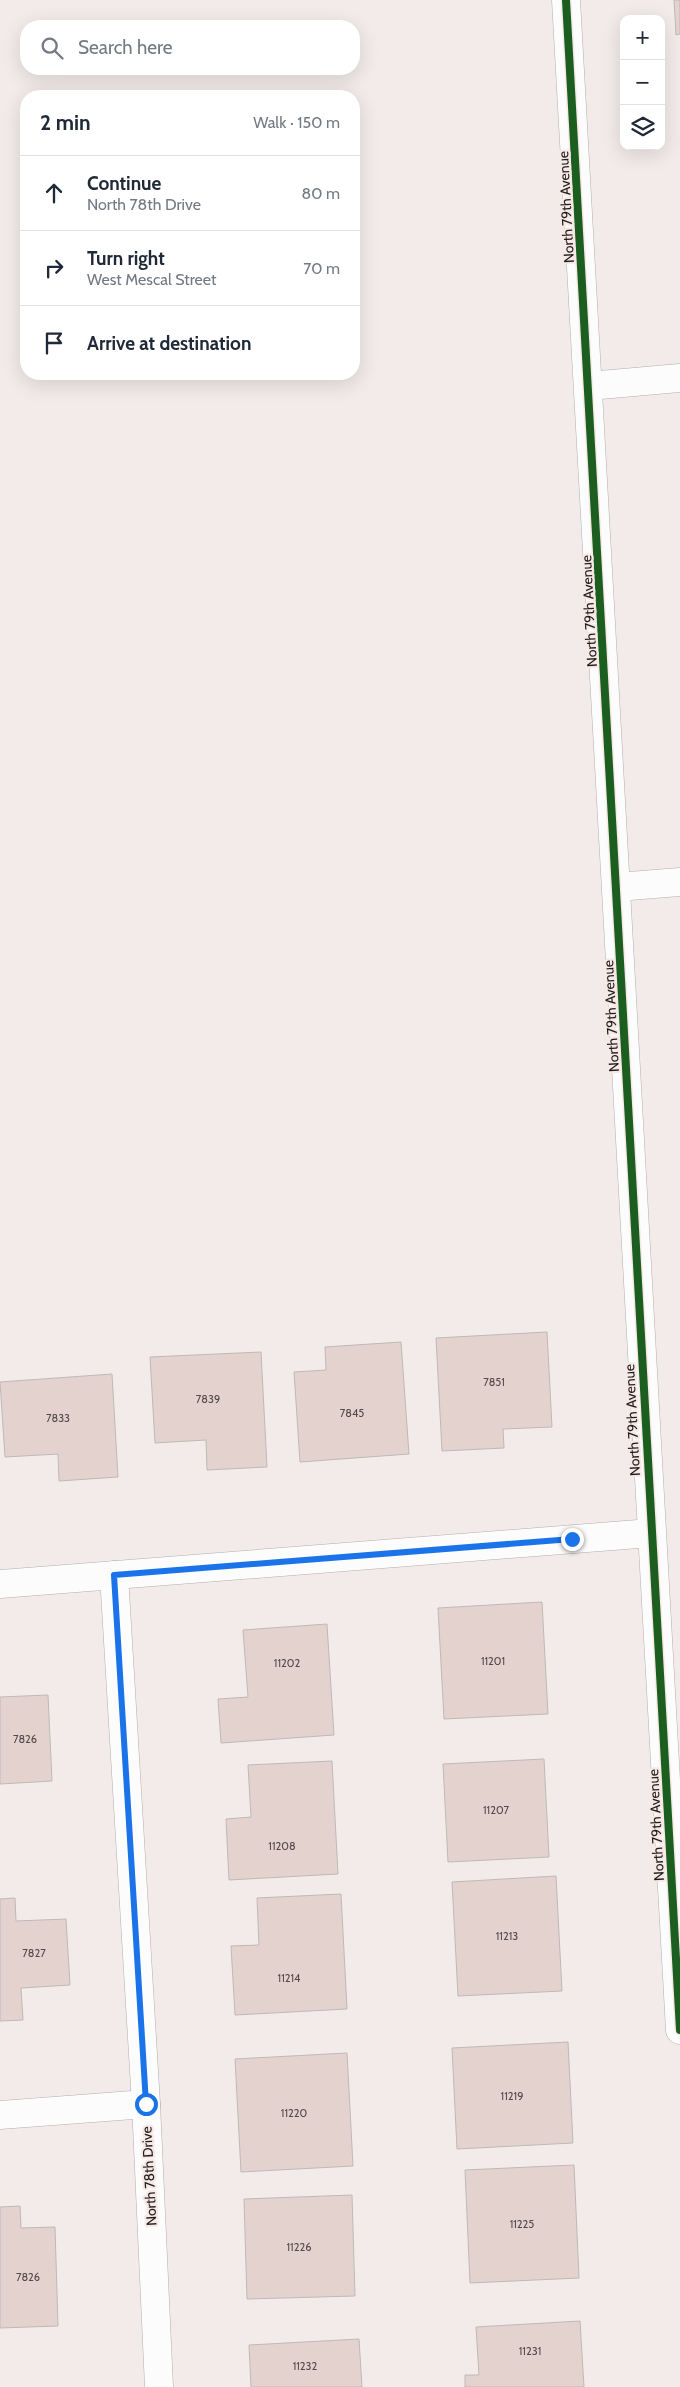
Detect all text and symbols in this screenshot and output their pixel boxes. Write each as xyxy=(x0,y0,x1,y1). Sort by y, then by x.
map controls xyxy=(620,15,665,150)
button: + xyxy=(620,15,665,60)
search box xyxy=(20,20,360,75)
icon: search xyxy=(38,34,66,62)
text: Search here xyxy=(78,36,172,59)
button: − xyxy=(620,60,665,105)
button: layers xyxy=(620,105,665,150)
text: 2 min xyxy=(40,110,91,135)
text: Walk · 150 m xyxy=(253,113,340,132)
street label: North 79th Avenue xyxy=(554,151,578,263)
text: Continue xyxy=(87,172,161,195)
icon: ahead xyxy=(40,179,68,207)
text: 80 m xyxy=(302,184,340,203)
text: North 78th Drive xyxy=(87,195,201,214)
text: Turn right xyxy=(87,247,165,270)
icon: right xyxy=(40,254,68,282)
text: 70 m xyxy=(303,259,340,278)
text: West Mescal Street xyxy=(87,270,216,289)
icon: arrive xyxy=(40,329,68,357)
text: Arrive at destination xyxy=(87,332,251,355)
street label: North 79th Avenue xyxy=(577,555,601,667)
street label: North 79th Avenue xyxy=(599,960,623,1072)
street label: North 79th Avenue xyxy=(620,1364,644,1476)
house number: 7851 xyxy=(483,1375,505,1389)
house number: 7839 xyxy=(196,1392,220,1406)
house number: 7845 xyxy=(340,1406,364,1420)
house number: 7833 xyxy=(46,1411,70,1425)
route end xyxy=(561,1528,584,1551)
house number: 11201 xyxy=(481,1654,505,1668)
house number: 11202 xyxy=(274,1656,300,1670)
house number: 7826 xyxy=(13,1732,37,1746)
street label: North 79th Avenue xyxy=(644,1769,668,1881)
house number: 11207 xyxy=(483,1803,509,1817)
house number: 11208 xyxy=(268,1839,296,1853)
house number: 11213 xyxy=(496,1929,518,1943)
house number: 7827 xyxy=(22,1946,46,1960)
house number: 11214 xyxy=(278,1971,301,1985)
house number: 11219 xyxy=(501,2089,523,2103)
route start xyxy=(135,2093,158,2116)
house number: 11220 xyxy=(281,2106,308,2120)
street label: North 78th Drive xyxy=(137,2126,161,2226)
house number: 11225 xyxy=(510,2217,534,2231)
house number: 11226 xyxy=(287,2240,311,2254)
house number: 7826 xyxy=(16,2270,40,2284)
house number: 11231 xyxy=(519,2344,541,2358)
house number: 11232 xyxy=(293,2359,318,2373)

